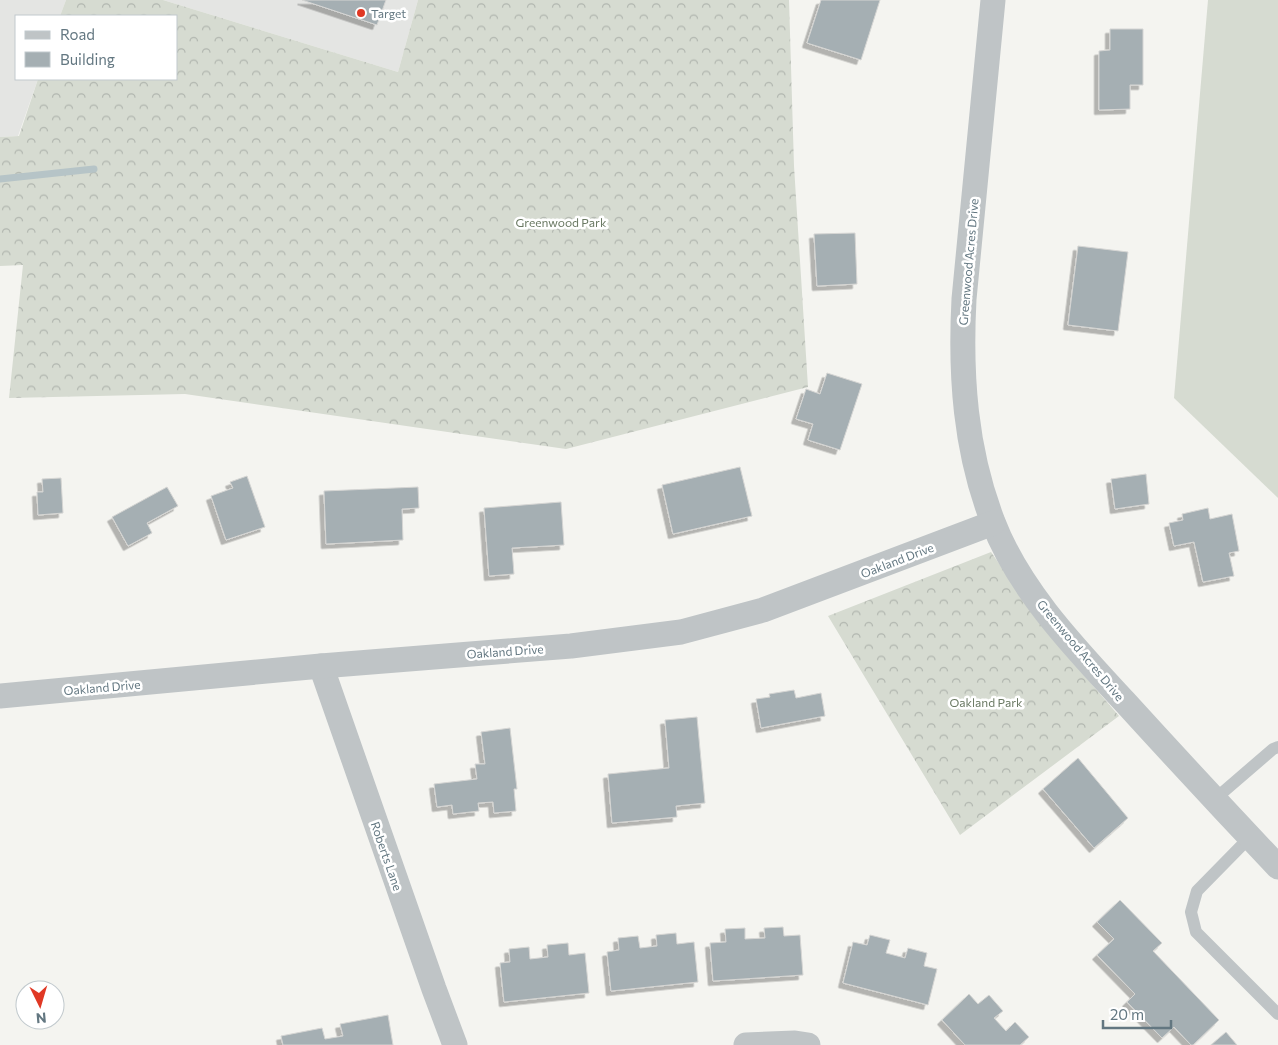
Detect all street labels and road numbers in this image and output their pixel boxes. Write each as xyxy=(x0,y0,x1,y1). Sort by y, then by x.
street label: Greenwood Acres Drive xyxy=(955,198,981,326)
street label: Oakland Drive xyxy=(859,540,935,580)
street label: Greenwood Acres Drive xyxy=(1035,597,1127,703)
street label: Oakland Drive xyxy=(466,641,544,661)
street label: Oakland Drive xyxy=(63,677,141,697)
street label: Roberts Lane xyxy=(369,820,405,892)

